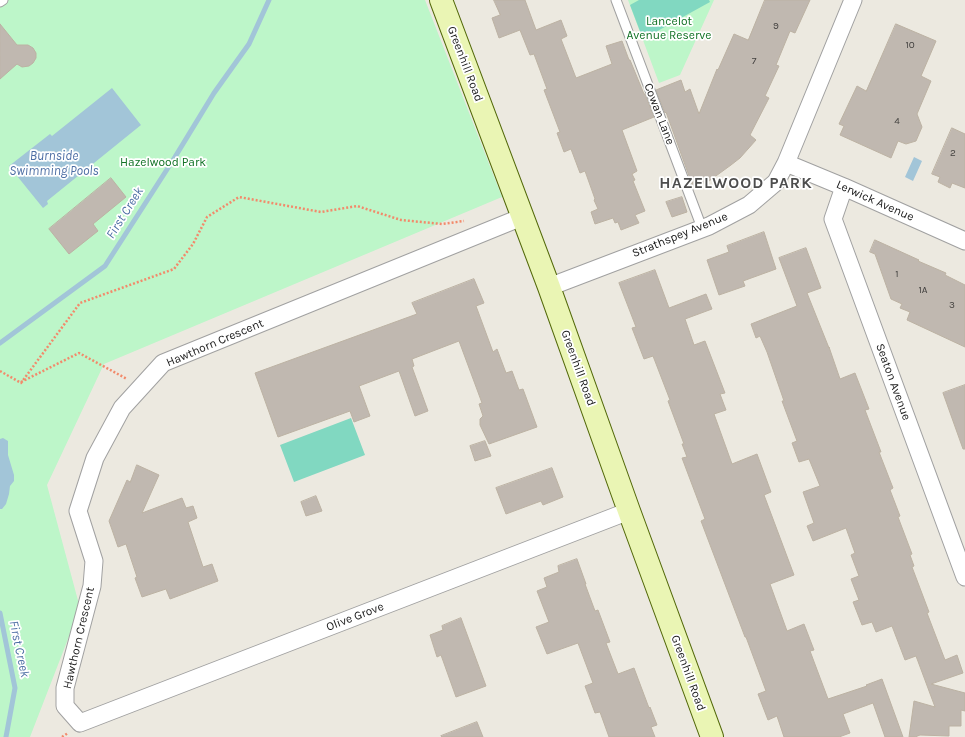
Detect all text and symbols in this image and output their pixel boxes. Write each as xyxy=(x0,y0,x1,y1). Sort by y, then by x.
park label: Lancelot Avenue Reserve xyxy=(627,15,711,43)
house number: 9 xyxy=(773,20,779,32)
street label: Greenhill Road xyxy=(444,24,486,104)
house number: 10 xyxy=(905,39,915,51)
house number: 7 xyxy=(752,55,756,67)
street label: Cowan Lane xyxy=(641,81,677,147)
house number: 4 xyxy=(894,115,900,127)
house number: 2 xyxy=(950,147,956,159)
water label: Burnside Swimming Pools xyxy=(9,148,99,179)
park label: Hazelwood Park xyxy=(120,156,206,170)
district label: HAZELWOOD PARK xyxy=(659,173,813,193)
street label: Lerwick Avenue xyxy=(834,177,916,225)
water label: First Creek xyxy=(103,184,147,242)
street label: Strathspey Avenue xyxy=(630,209,730,261)
house number: 1 xyxy=(895,268,899,280)
house number: 1A xyxy=(918,284,928,296)
house number: 3 xyxy=(949,299,955,311)
street label: Hawthorn Crescent xyxy=(164,316,266,370)
street label: Greenhill Road xyxy=(558,328,598,408)
street label: Seaton Avenue xyxy=(872,342,914,422)
street label: Hawthorn Crescent xyxy=(60,586,98,690)
street label: Olive Grove xyxy=(324,599,386,635)
water label: First Creek xyxy=(5,619,33,679)
street label: Greenhill Road xyxy=(668,633,708,713)

